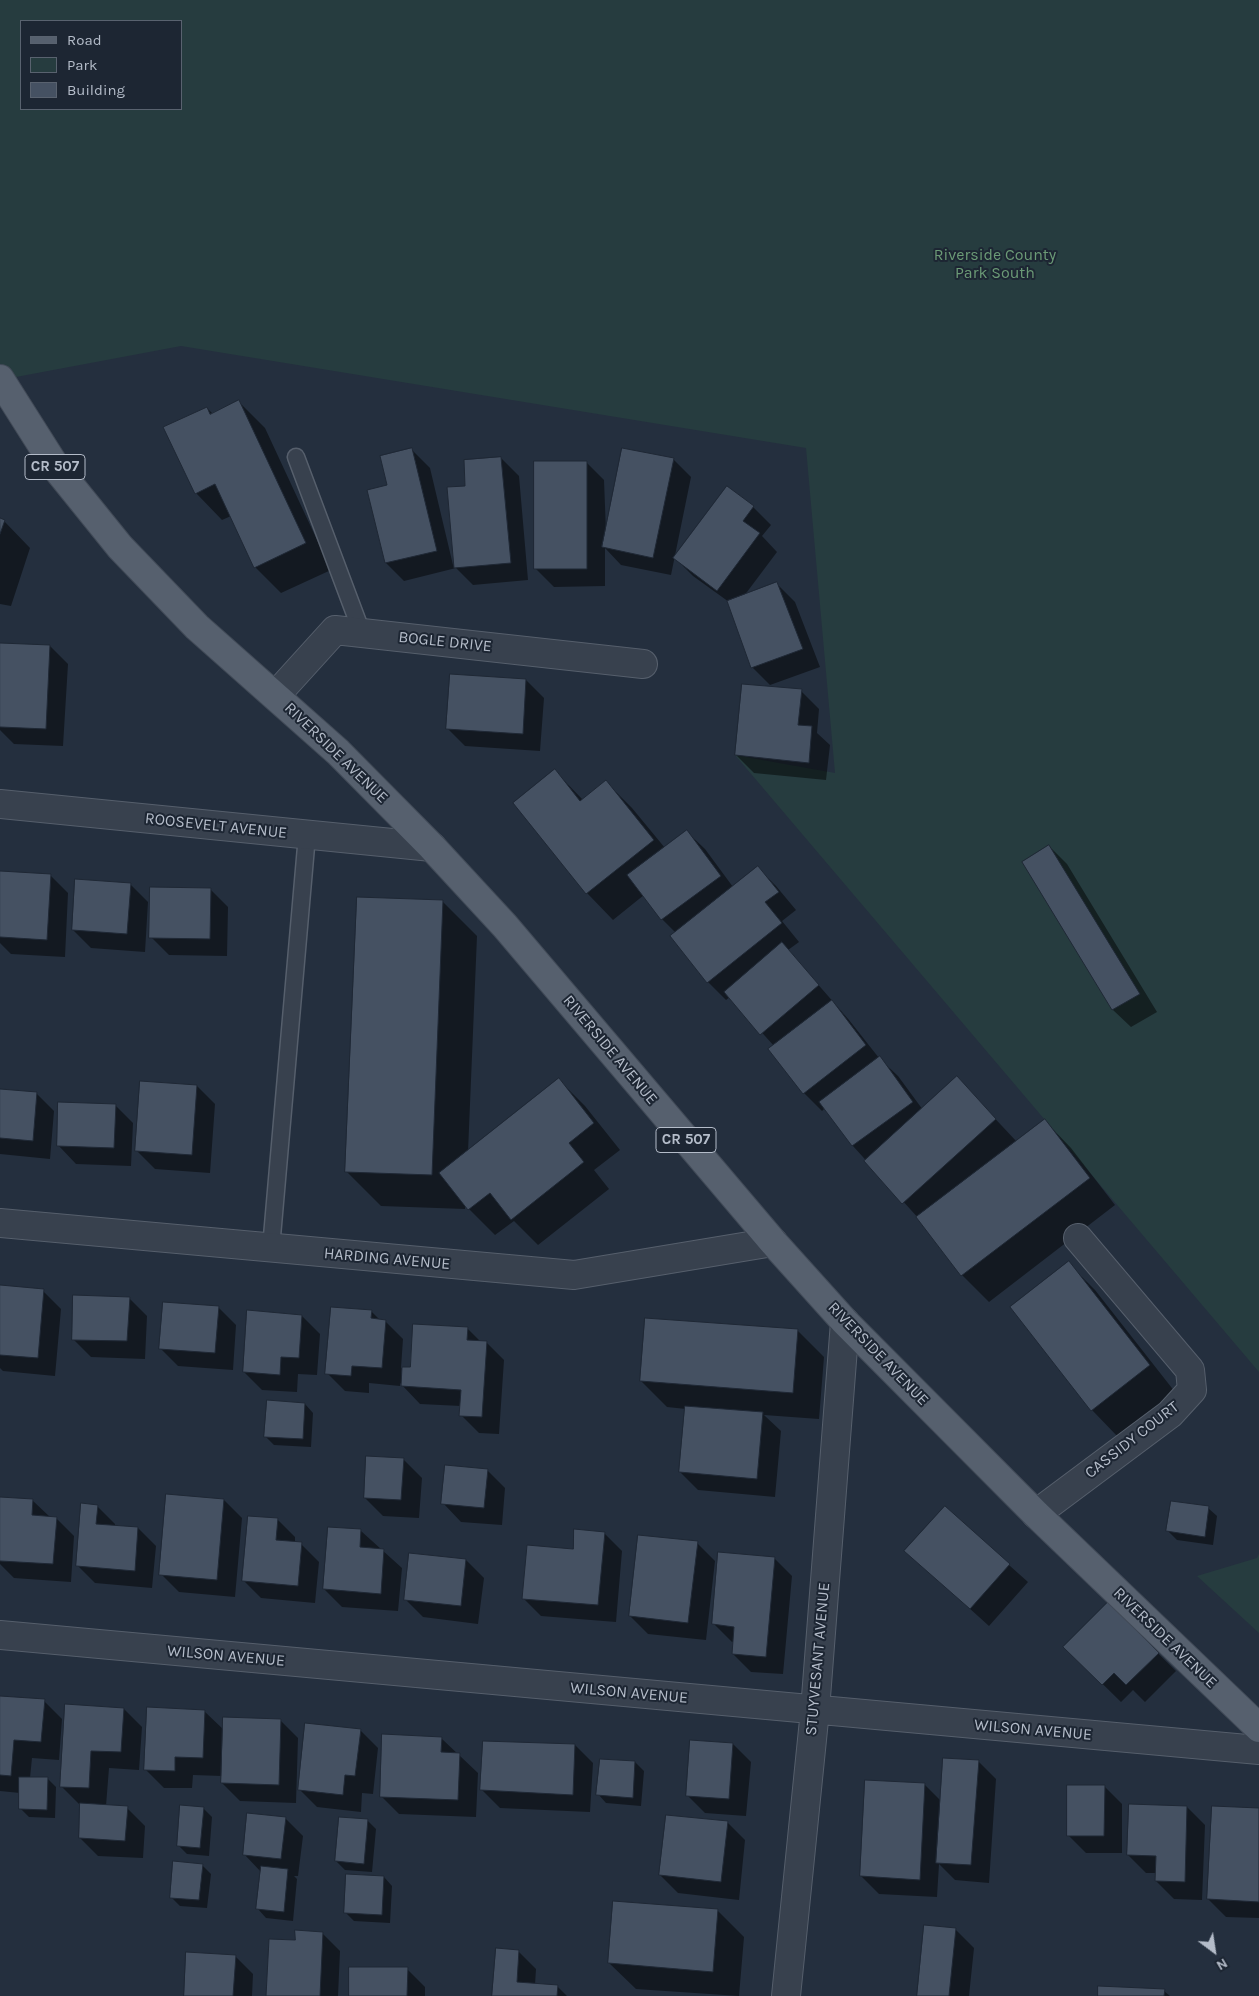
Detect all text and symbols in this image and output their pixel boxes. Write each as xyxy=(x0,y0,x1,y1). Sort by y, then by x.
legend xyxy=(20,20,182,110)
text: Road xyxy=(67,31,102,49)
text: Park xyxy=(67,56,97,74)
text: Building xyxy=(67,81,125,99)
park label: Riverside County Park South xyxy=(934,245,1056,283)
road number: CR 507 xyxy=(25,454,85,480)
street label: BOGLE DRIVE xyxy=(397,628,493,656)
street label: RIVERSIDE AVENUE xyxy=(280,699,392,807)
street label: ROOSEVELT AVENUE xyxy=(144,809,288,843)
street label: RIVERSIDE AVENUE xyxy=(559,991,661,1109)
road number: CR 507 xyxy=(656,1128,716,1152)
street label: HARDING AVENUE xyxy=(323,1244,451,1274)
street label: RIVERSIDE AVENUE xyxy=(824,1298,932,1410)
street label: CASSIDY COURT xyxy=(1081,1397,1183,1483)
street label: STUYVESANT AVENUE xyxy=(802,1582,834,1736)
street label: RIVERSIDE AVENUE xyxy=(1109,1584,1221,1692)
street label: WILSON AVENUE xyxy=(166,1641,286,1671)
street label: WILSON AVENUE xyxy=(569,1678,689,1708)
street label: WILSON AVENUE xyxy=(973,1715,1093,1745)
north arrow xyxy=(1189,1926,1239,1976)
text: N xyxy=(1213,1954,1231,1974)

